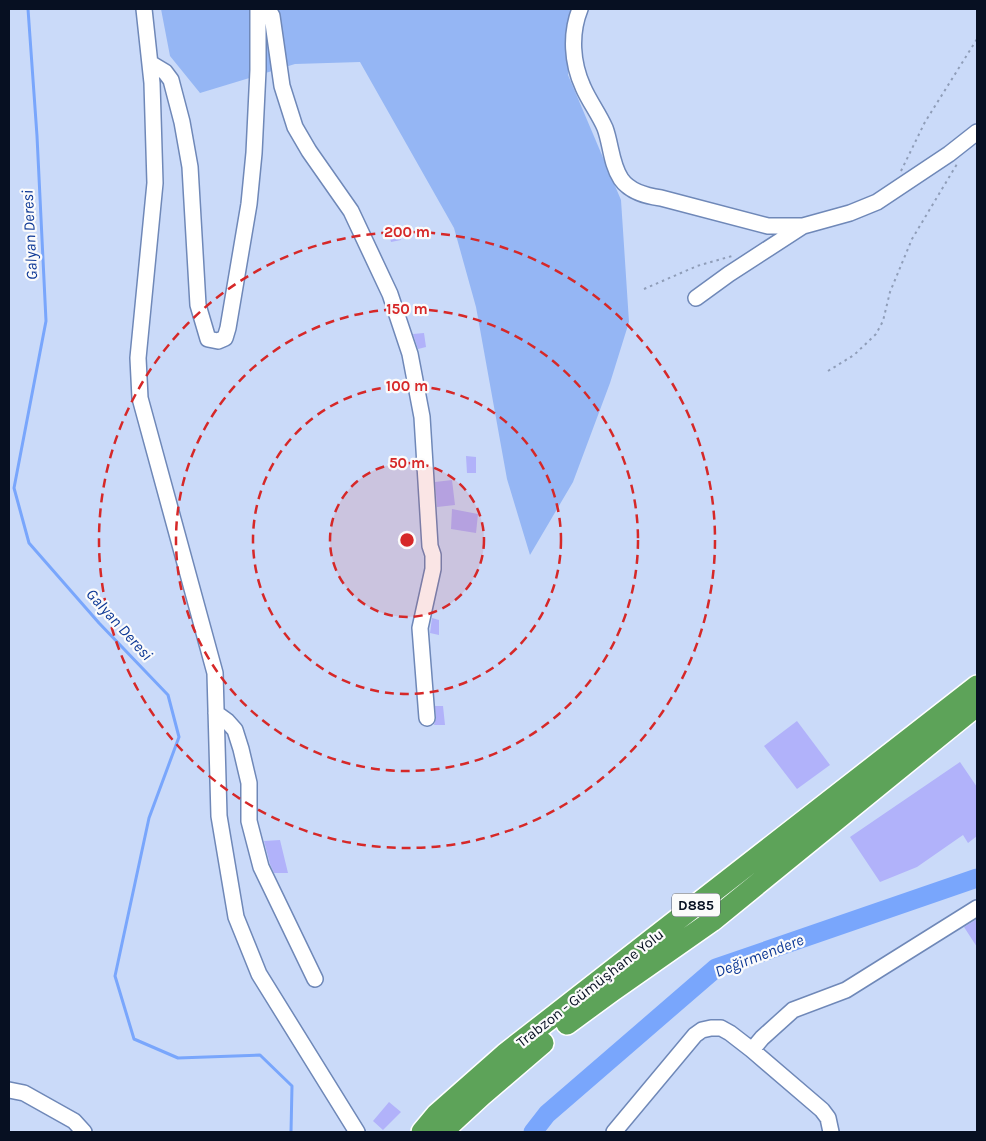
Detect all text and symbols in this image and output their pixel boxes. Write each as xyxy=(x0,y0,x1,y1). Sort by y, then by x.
water label: Galyan Deresi xyxy=(18,189,41,281)
text: 200 m xyxy=(384,223,430,241)
text: 150 m xyxy=(386,300,428,318)
text: 100 m xyxy=(386,377,428,395)
text: 50 m xyxy=(389,454,425,472)
centre of rings xyxy=(398,531,416,549)
water label: Galyan Deresi xyxy=(82,584,157,664)
road number: D885 xyxy=(672,894,720,916)
street label: Trabzon - Gümüşhane Yolu xyxy=(513,925,667,1051)
water label: Değirmendere xyxy=(712,930,807,981)

